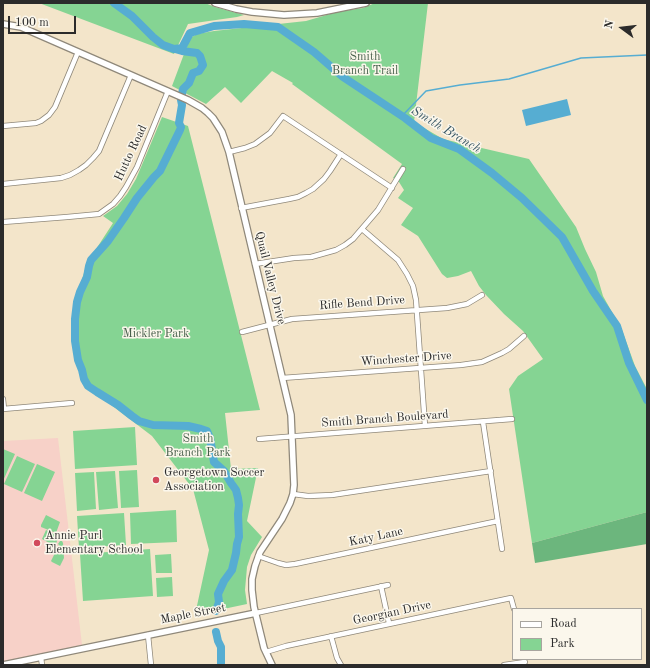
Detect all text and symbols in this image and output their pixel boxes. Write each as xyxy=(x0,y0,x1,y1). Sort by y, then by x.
scale bar xyxy=(10,8,78,34)
north arrow xyxy=(602,8,642,48)
text: 100 m xyxy=(15,17,49,29)
text: N xyxy=(604,19,616,30)
park label: Smith Branch Trail xyxy=(332,50,398,78)
water label: Smith Branch xyxy=(408,103,484,157)
street label: Hutto Road xyxy=(112,123,150,183)
street label: Quail Valley Drive xyxy=(251,230,289,326)
street label: Rifle Bend Drive xyxy=(319,293,405,313)
park label: Mickler Park xyxy=(123,327,189,341)
street label: Winchester Drive xyxy=(360,349,452,369)
street label: Smith Branch Boulevard xyxy=(321,407,449,431)
park label: Smith Branch Park xyxy=(165,432,231,460)
place label: Georgetown Soccer Association xyxy=(164,466,264,494)
marker: Georgetown Soccer Association xyxy=(151,475,161,485)
street label: Katy Lane xyxy=(348,524,404,550)
place label: Annie Purl Elementary School xyxy=(45,529,143,557)
marker: Annie Purl Elementary School xyxy=(32,538,42,548)
street label: Georgian Drive xyxy=(352,598,432,628)
street label: Maple Street xyxy=(159,601,227,627)
legend xyxy=(512,608,642,660)
text: Road xyxy=(550,618,577,630)
text: Park xyxy=(550,638,575,650)

